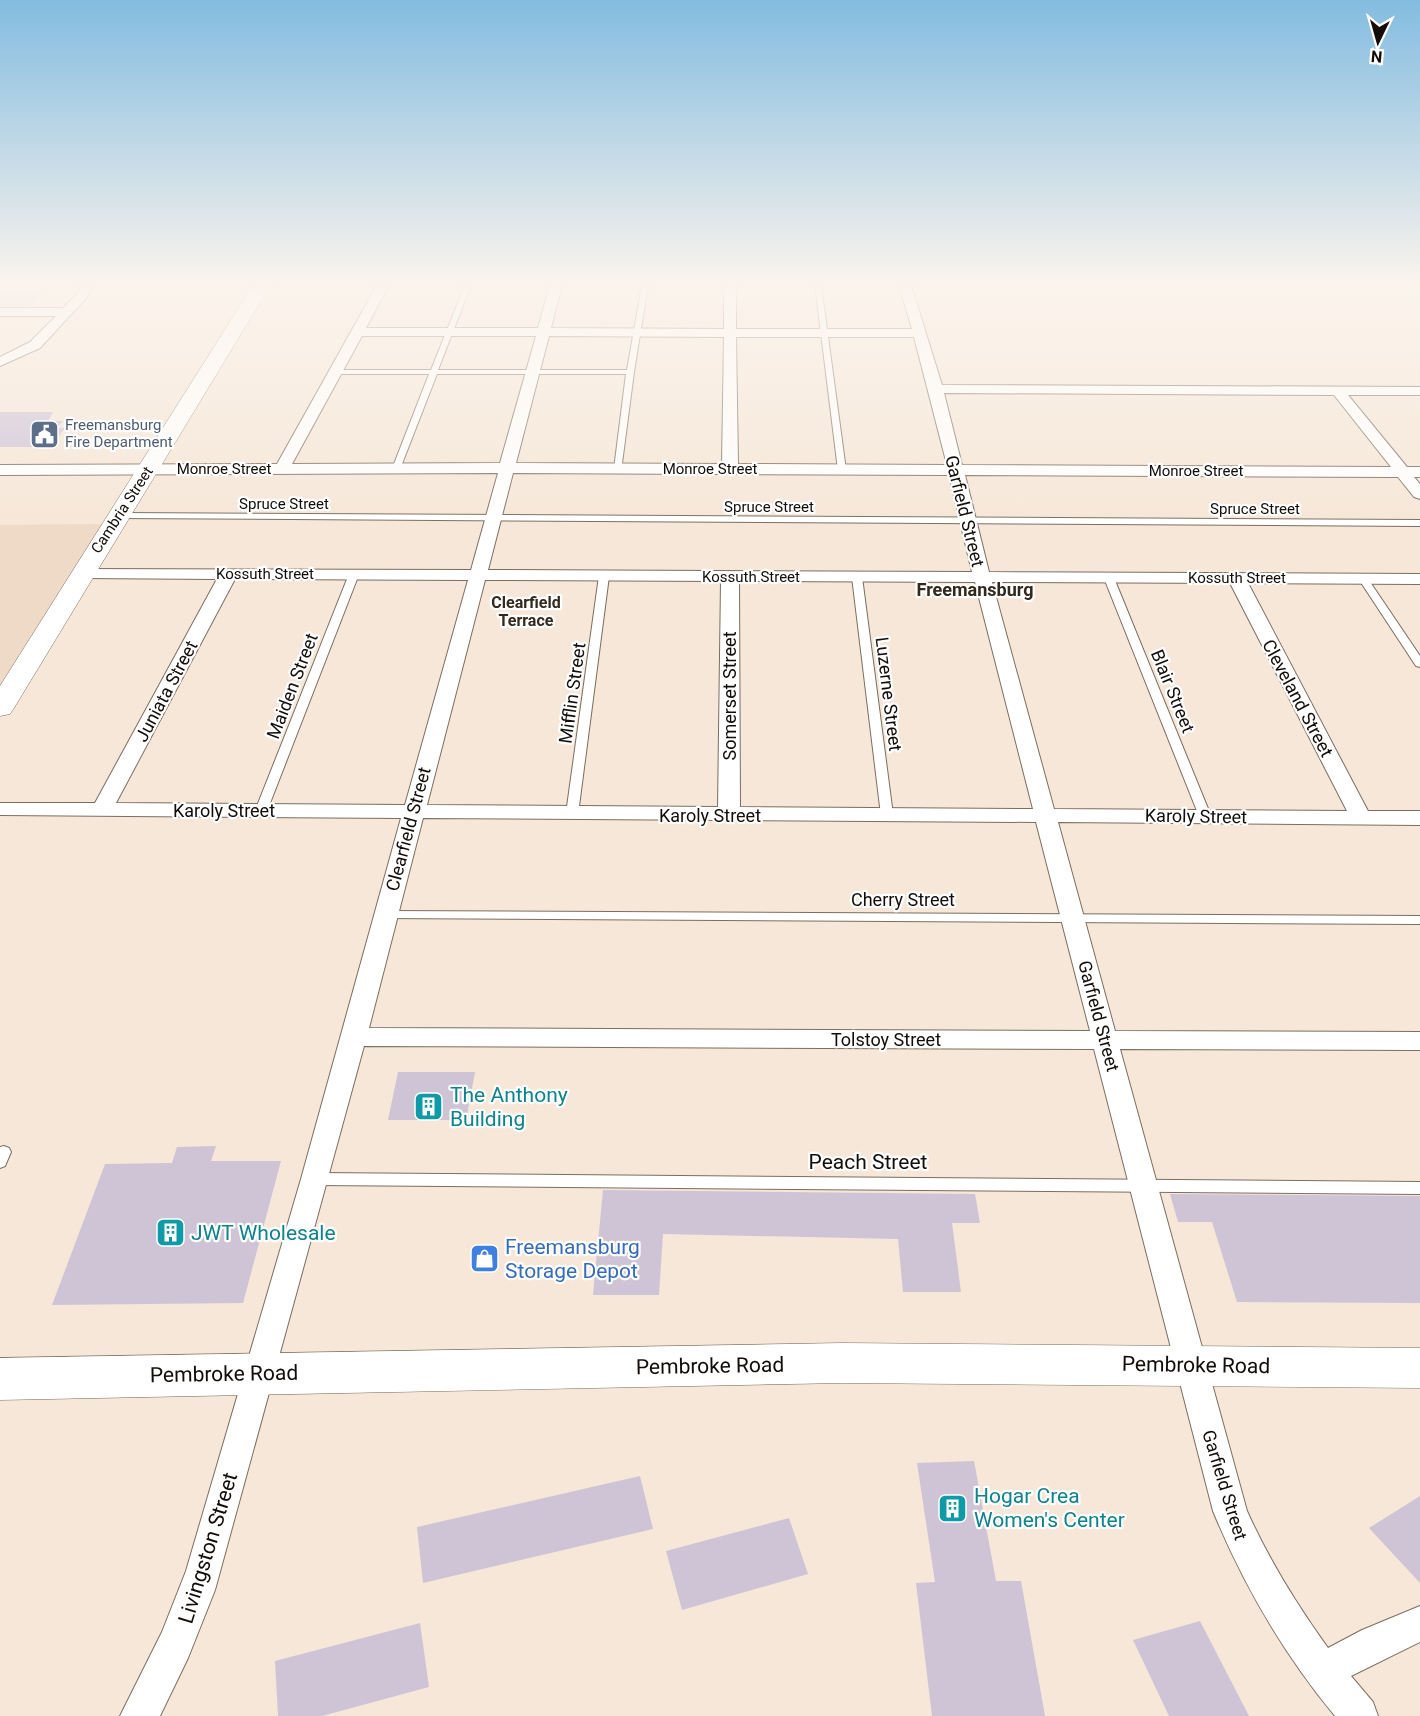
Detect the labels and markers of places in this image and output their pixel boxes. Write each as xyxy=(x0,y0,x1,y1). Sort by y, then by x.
place label: Freemansburg Fire Department xyxy=(65,416,173,451)
public building icon: Freemansburg Fire Department xyxy=(28,418,60,450)
place label: The Anthony Building xyxy=(450,1083,568,1131)
building icon: The Anthony Building xyxy=(413,1091,445,1123)
building icon: JWT Wholesale xyxy=(154,1217,186,1249)
place label: JWT Wholesale xyxy=(191,1221,336,1245)
place label: Freemansburg Storage Depot xyxy=(505,1235,640,1283)
shop icon: Freemansburg Storage Depot xyxy=(468,1243,500,1275)
place label: Hogar Crea Women's Center xyxy=(974,1484,1125,1532)
building icon: Hogar Crea Women's Center xyxy=(937,1492,969,1524)

